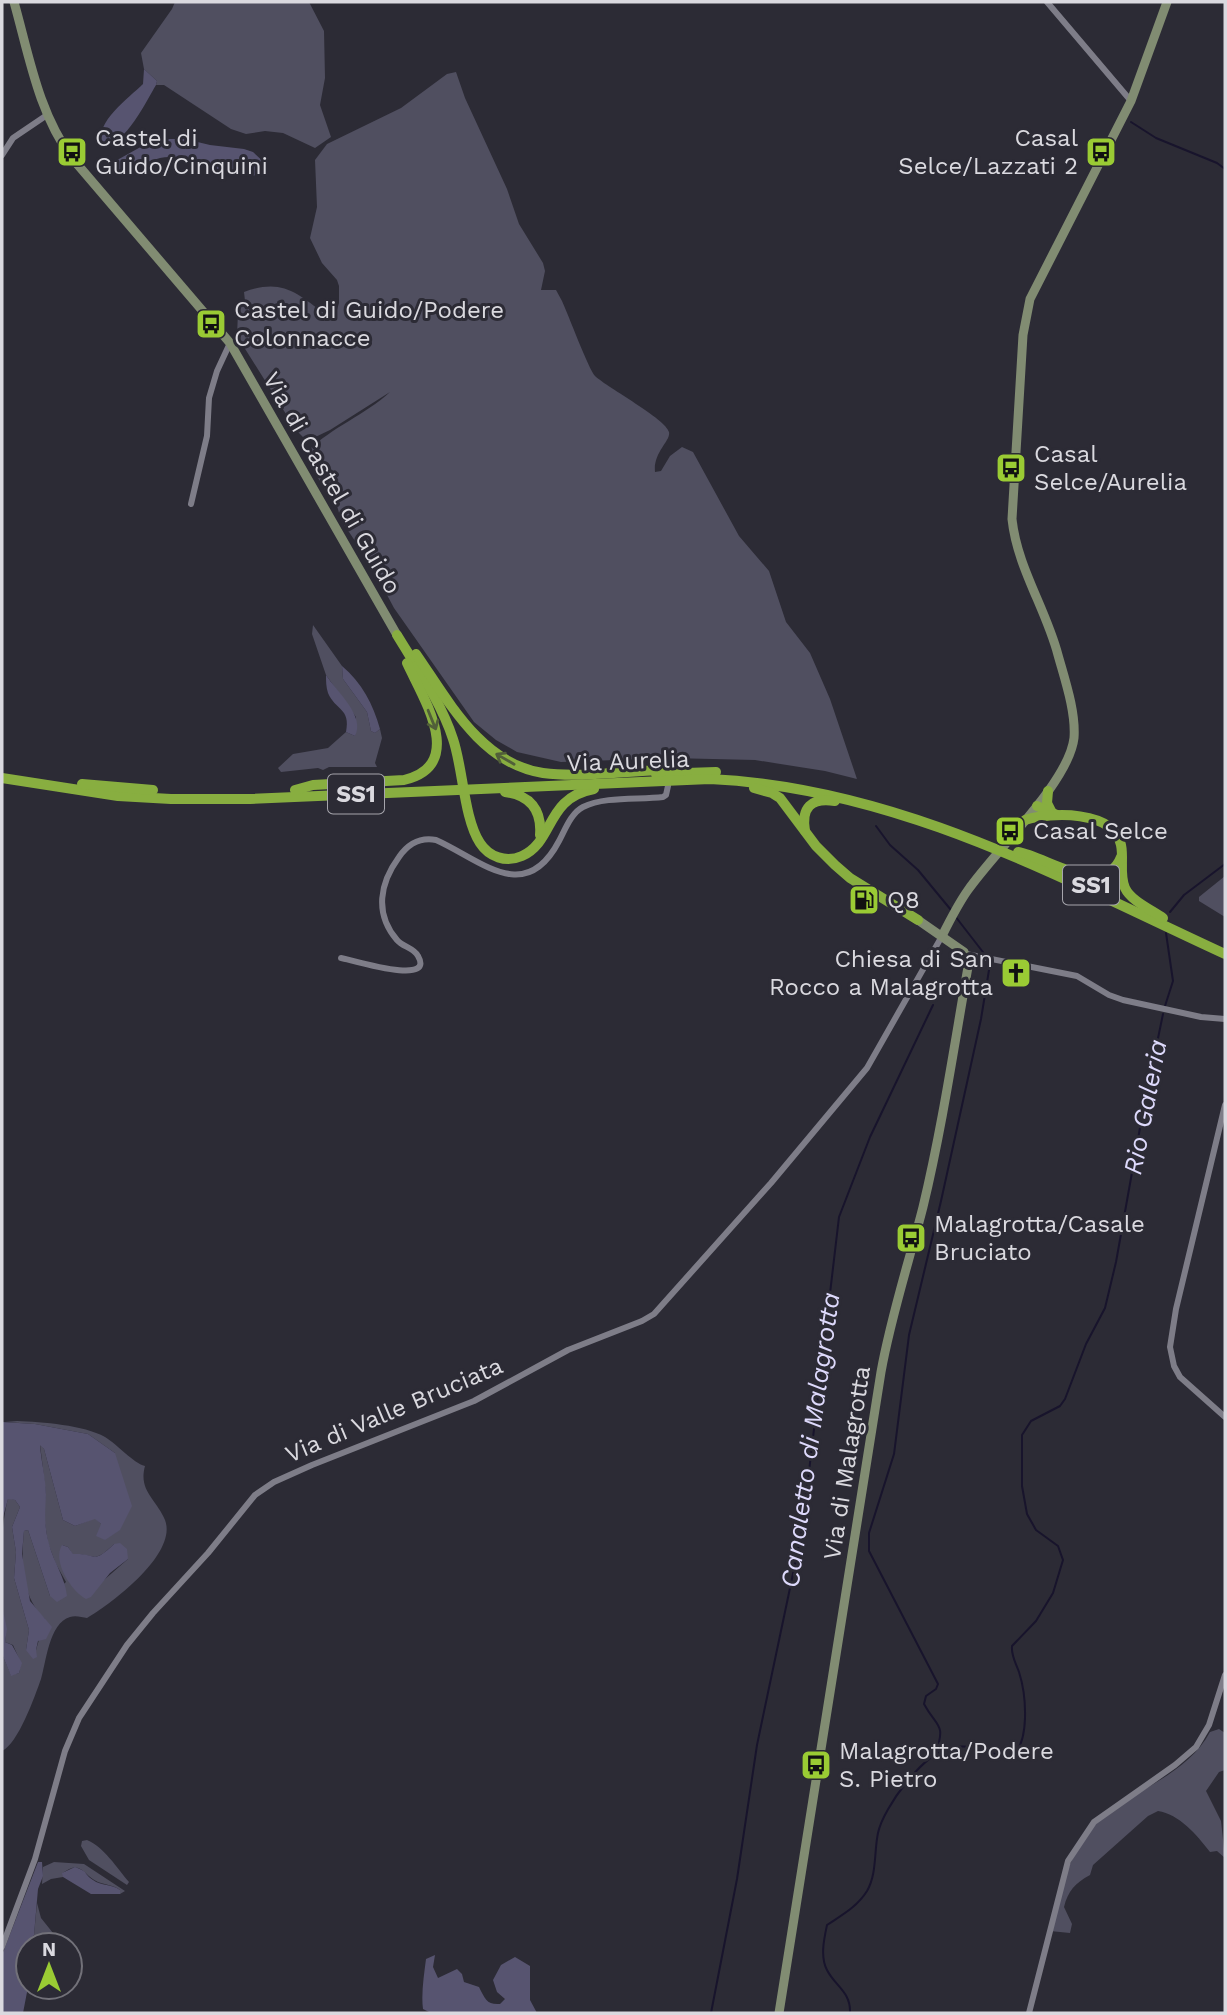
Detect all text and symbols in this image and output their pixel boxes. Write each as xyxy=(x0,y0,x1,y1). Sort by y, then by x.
place label: Castel di Guido/Cinquini xyxy=(95,124,268,180)
place label: Casal Selce/Lazzati 2 xyxy=(898,124,1079,180)
bus stop icon: Castel di Guido/Cinquini xyxy=(55,135,89,169)
bus stop icon: Casal Selce/Lazzati 2 xyxy=(1084,135,1118,169)
place label: Castel di Guido/Podere Colonnacce xyxy=(234,296,504,352)
bus stop icon: Castel di Guido/Podere Colonnacce xyxy=(194,307,228,341)
street label: Via di Castel di Guido xyxy=(257,367,407,599)
place label: Casal Selce/Aurelia xyxy=(1034,440,1187,496)
bus stop icon: Casal Selce/Aurelia xyxy=(994,451,1028,485)
one-way arrow xyxy=(427,709,440,730)
street label: Via Aurelia xyxy=(566,745,690,777)
one-way arrow xyxy=(496,752,516,766)
road number: SS1 xyxy=(328,774,384,814)
bus stop icon: Casal Selce xyxy=(993,814,1027,848)
place label: Casal Selce xyxy=(1033,817,1168,845)
road number: SS1 xyxy=(1063,866,1119,904)
fuel station icon: Q8 xyxy=(847,883,881,917)
place label: Q8 xyxy=(887,886,920,914)
place label: Chiesa di San Rocco a Malagrotta xyxy=(769,945,993,1001)
church icon: Chiesa di San Rocco a Malagrotta xyxy=(999,956,1033,990)
water label: Rio Galeria xyxy=(1117,1037,1173,1177)
place label: Malagrotta/Casale Bruciato xyxy=(934,1210,1145,1266)
bus stop icon: Malagrotta/Casale Bruciato xyxy=(894,1221,928,1255)
water label: Canaletto di Malagrotta xyxy=(774,1290,846,1590)
street label: Via di Valle Bruciata xyxy=(281,1352,507,1468)
street label: Via di Malagrotta xyxy=(818,1364,876,1562)
place label: Malagrotta/Podere S. Pietro xyxy=(839,1737,1054,1793)
bus stop icon: Malagrotta/Podere S. Pietro xyxy=(799,1748,833,1782)
north arrow xyxy=(14,1931,84,2001)
text: N xyxy=(42,1938,56,1961)

